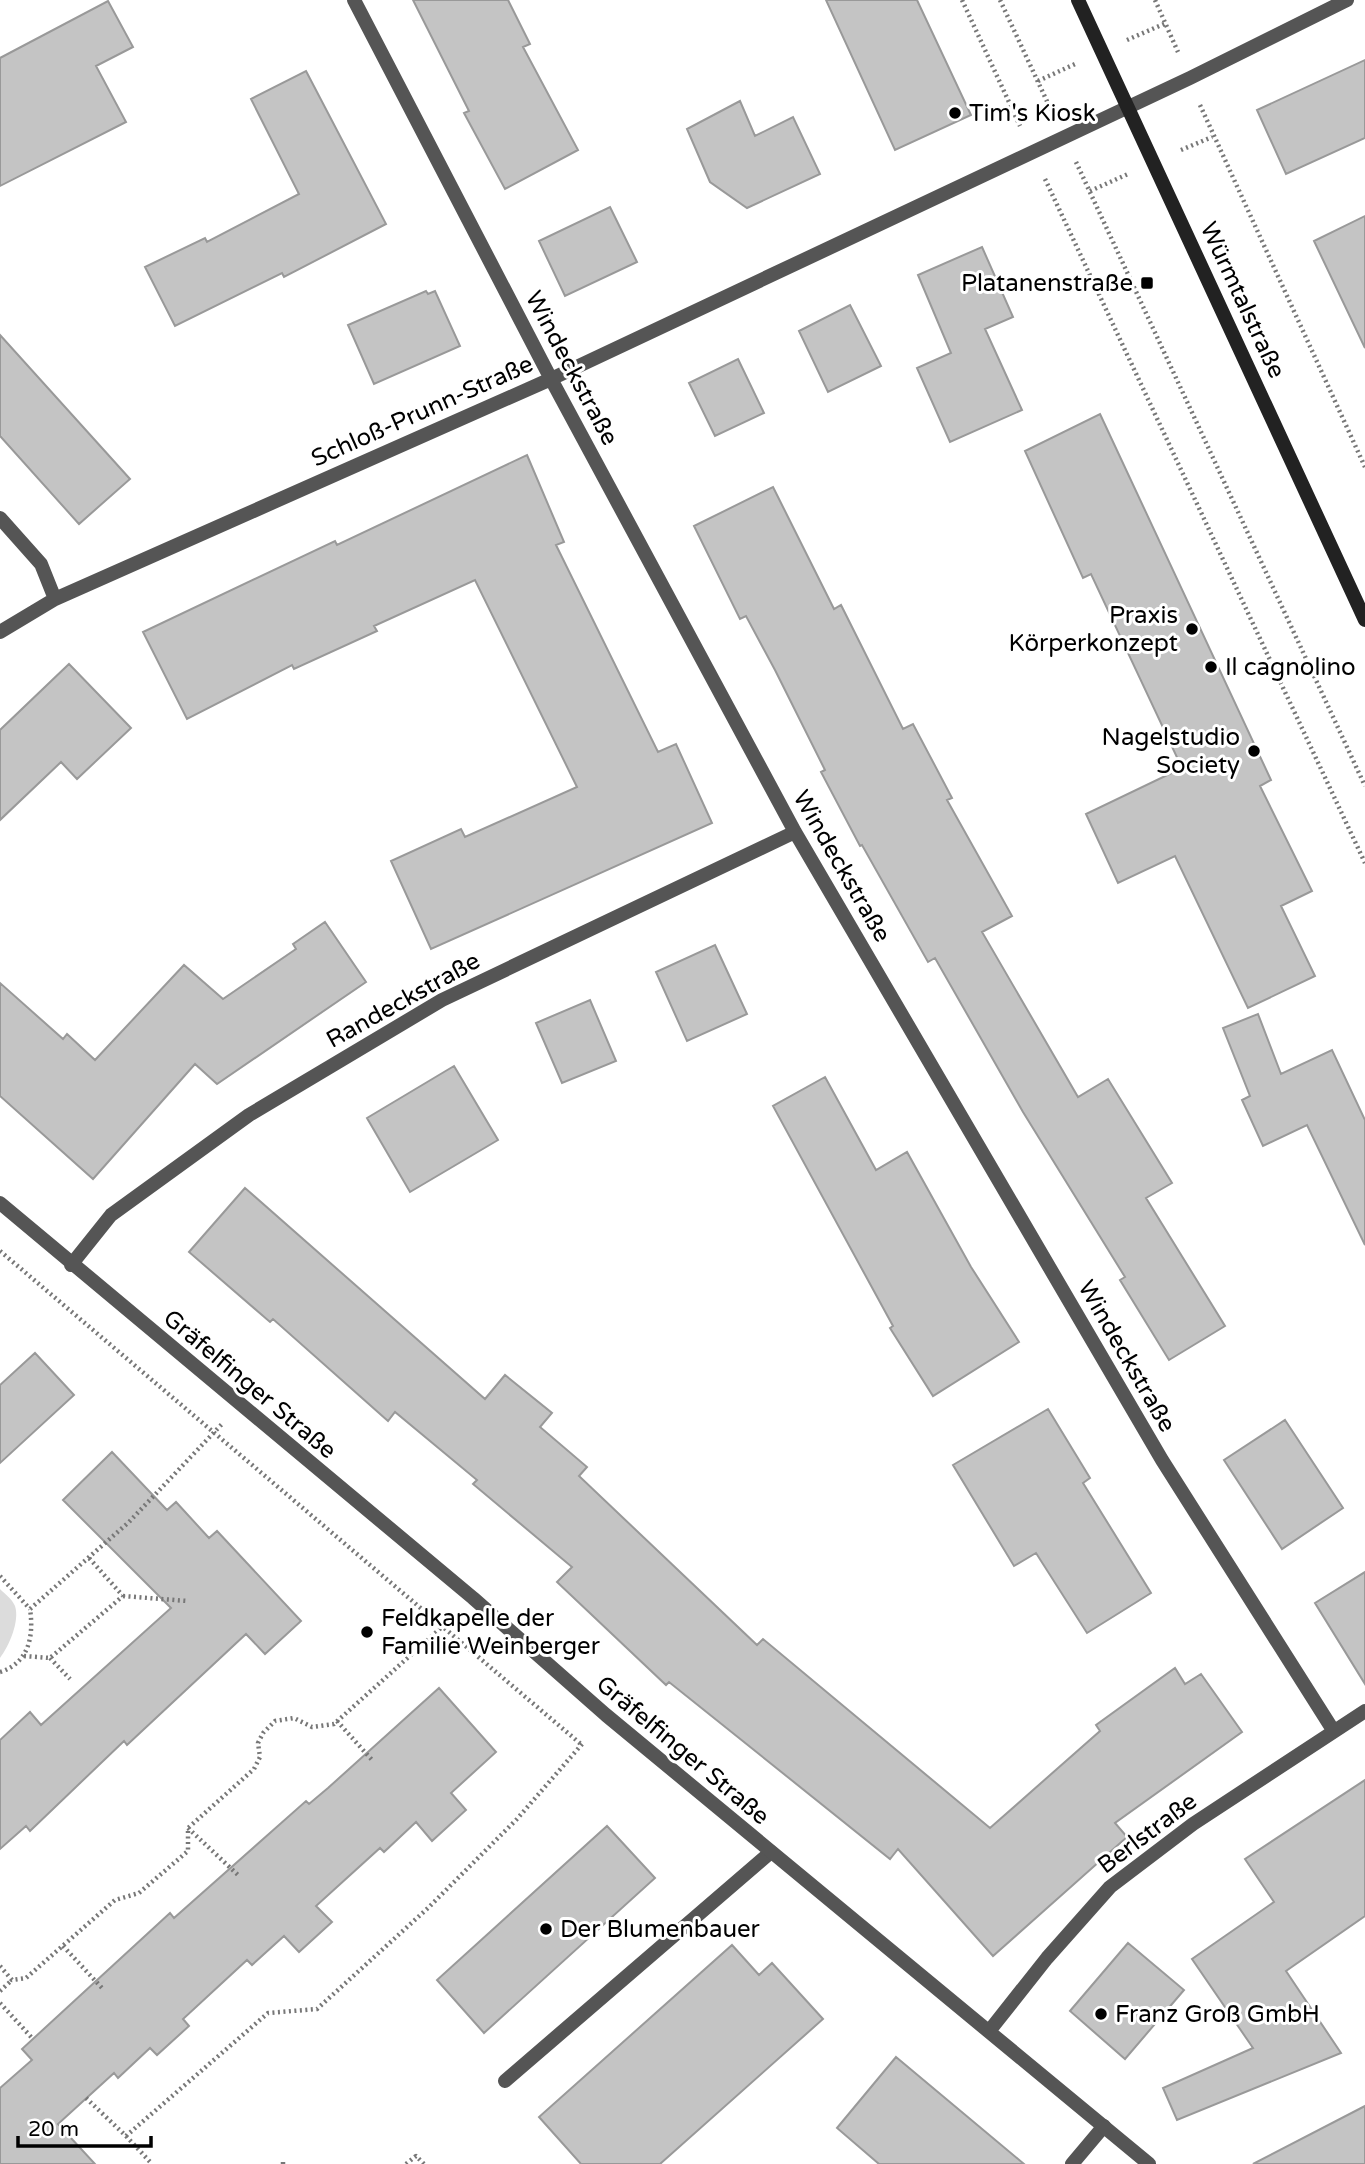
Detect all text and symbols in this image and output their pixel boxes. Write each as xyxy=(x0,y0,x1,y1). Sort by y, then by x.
place label: Tim's Kiosk xyxy=(969,99,1096,128)
marker: Tim's Kiosk xyxy=(947,105,963,121)
street label: Würmtalstraße xyxy=(1194,218,1291,383)
place label: Platanenstraße xyxy=(961,269,1133,298)
marker: Platanenstraße xyxy=(1139,275,1155,291)
street label: Windeckstraße xyxy=(519,286,624,450)
street label: Schloß-Prunn-Straße xyxy=(307,349,538,473)
place label: Praxis Körperkonzept xyxy=(1008,601,1178,658)
marker: Praxis Körperkonzept xyxy=(1184,621,1200,637)
place label: Il cagnolino xyxy=(1225,653,1356,682)
marker: Il cagnolino xyxy=(1203,659,1219,675)
place label: Nagelstudio Society xyxy=(1102,723,1240,780)
marker: Nagelstudio Society xyxy=(1246,743,1262,759)
street label: Windeckstraße xyxy=(786,785,897,947)
street label: Randeckstraße xyxy=(321,946,485,1055)
street label: Windeckstraße xyxy=(1071,1275,1182,1437)
street label: Gräfelfinger Straße xyxy=(157,1304,342,1465)
place label: Feldkapelle der Familie Weinberger xyxy=(381,1604,601,1661)
marker: Feldkapelle der Familie Weinberger xyxy=(359,1624,375,1640)
street label: Gräfelfinger Straße xyxy=(590,1670,775,1831)
street label: Berlstraße xyxy=(1092,1787,1203,1880)
place label: Der Blumenbauer xyxy=(560,1915,761,1944)
marker: Der Blumenbauer xyxy=(538,1921,554,1937)
place label: Franz Groß GmbH xyxy=(1115,2000,1320,2029)
marker: Franz Groß GmbH xyxy=(1093,2006,1109,2022)
scale bar xyxy=(18,2104,150,2148)
text: 20 m xyxy=(28,2117,79,2142)

